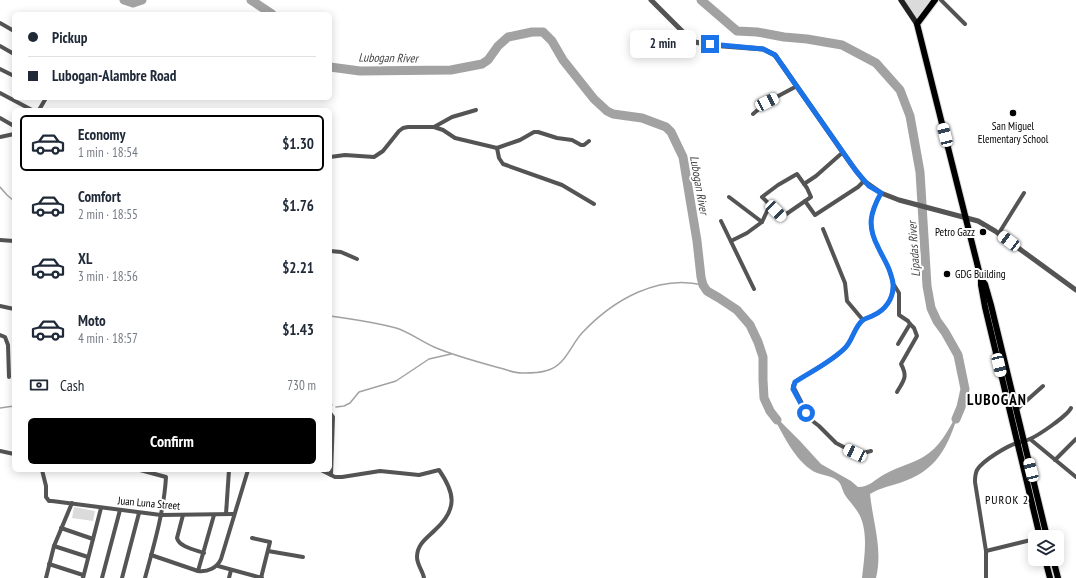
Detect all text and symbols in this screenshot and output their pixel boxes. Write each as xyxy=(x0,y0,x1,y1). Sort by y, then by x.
text: Pickup xyxy=(52,28,87,47)
callout: 2 min xyxy=(630,30,696,58)
text: 2 min xyxy=(650,35,676,52)
route end xyxy=(701,35,719,53)
water label: Lubogan River xyxy=(358,49,420,66)
text: Lubogan-Alambre Road xyxy=(52,66,176,85)
car xyxy=(754,91,780,113)
marker: San Miguel Elementary School xyxy=(1008,108,1018,118)
place label: San Miguel Elementary School xyxy=(978,119,1049,146)
car xyxy=(936,122,954,148)
icon: car xyxy=(30,125,66,161)
text: Economy xyxy=(78,125,126,144)
text: $1.30 xyxy=(282,134,314,153)
text: 1 min · 18:54 xyxy=(78,144,138,161)
water label: Lubogan River xyxy=(687,154,712,217)
icon: car xyxy=(30,187,66,223)
text: Comfort xyxy=(78,187,121,206)
text: $1.76 xyxy=(282,196,314,215)
car xyxy=(763,198,789,224)
text: 2 min · 18:55 xyxy=(78,206,138,223)
water label: Lipadas River xyxy=(904,219,923,277)
place label: Petro Gazz xyxy=(935,225,975,239)
marker: Petro Gazz xyxy=(978,227,988,237)
car xyxy=(996,229,1022,253)
icon: car xyxy=(30,249,66,285)
text: XL xyxy=(78,249,92,268)
text: $2.21 xyxy=(282,258,314,277)
place label: GDG Building xyxy=(955,267,1006,281)
text: 3 min · 18:56 xyxy=(78,268,138,285)
marker: GDG Building xyxy=(942,269,952,279)
icon: car xyxy=(30,311,66,347)
text: Moto xyxy=(78,311,106,330)
text: $1.43 xyxy=(282,320,314,339)
text: 4 min · 18:57 xyxy=(78,330,138,347)
car xyxy=(990,352,1008,378)
icon: cash xyxy=(28,374,50,396)
text: Cash xyxy=(60,376,84,395)
text: 730 m xyxy=(287,377,316,394)
district label: LUBOGAN xyxy=(967,390,1027,409)
route start xyxy=(797,404,815,422)
button: Confirm xyxy=(28,418,316,464)
car xyxy=(842,442,868,464)
car xyxy=(1022,457,1040,483)
district label: PUROK 2 xyxy=(985,492,1029,507)
street label: Juan Luna Street xyxy=(116,493,181,513)
map controls xyxy=(1028,530,1064,566)
button: layers xyxy=(1028,530,1064,566)

